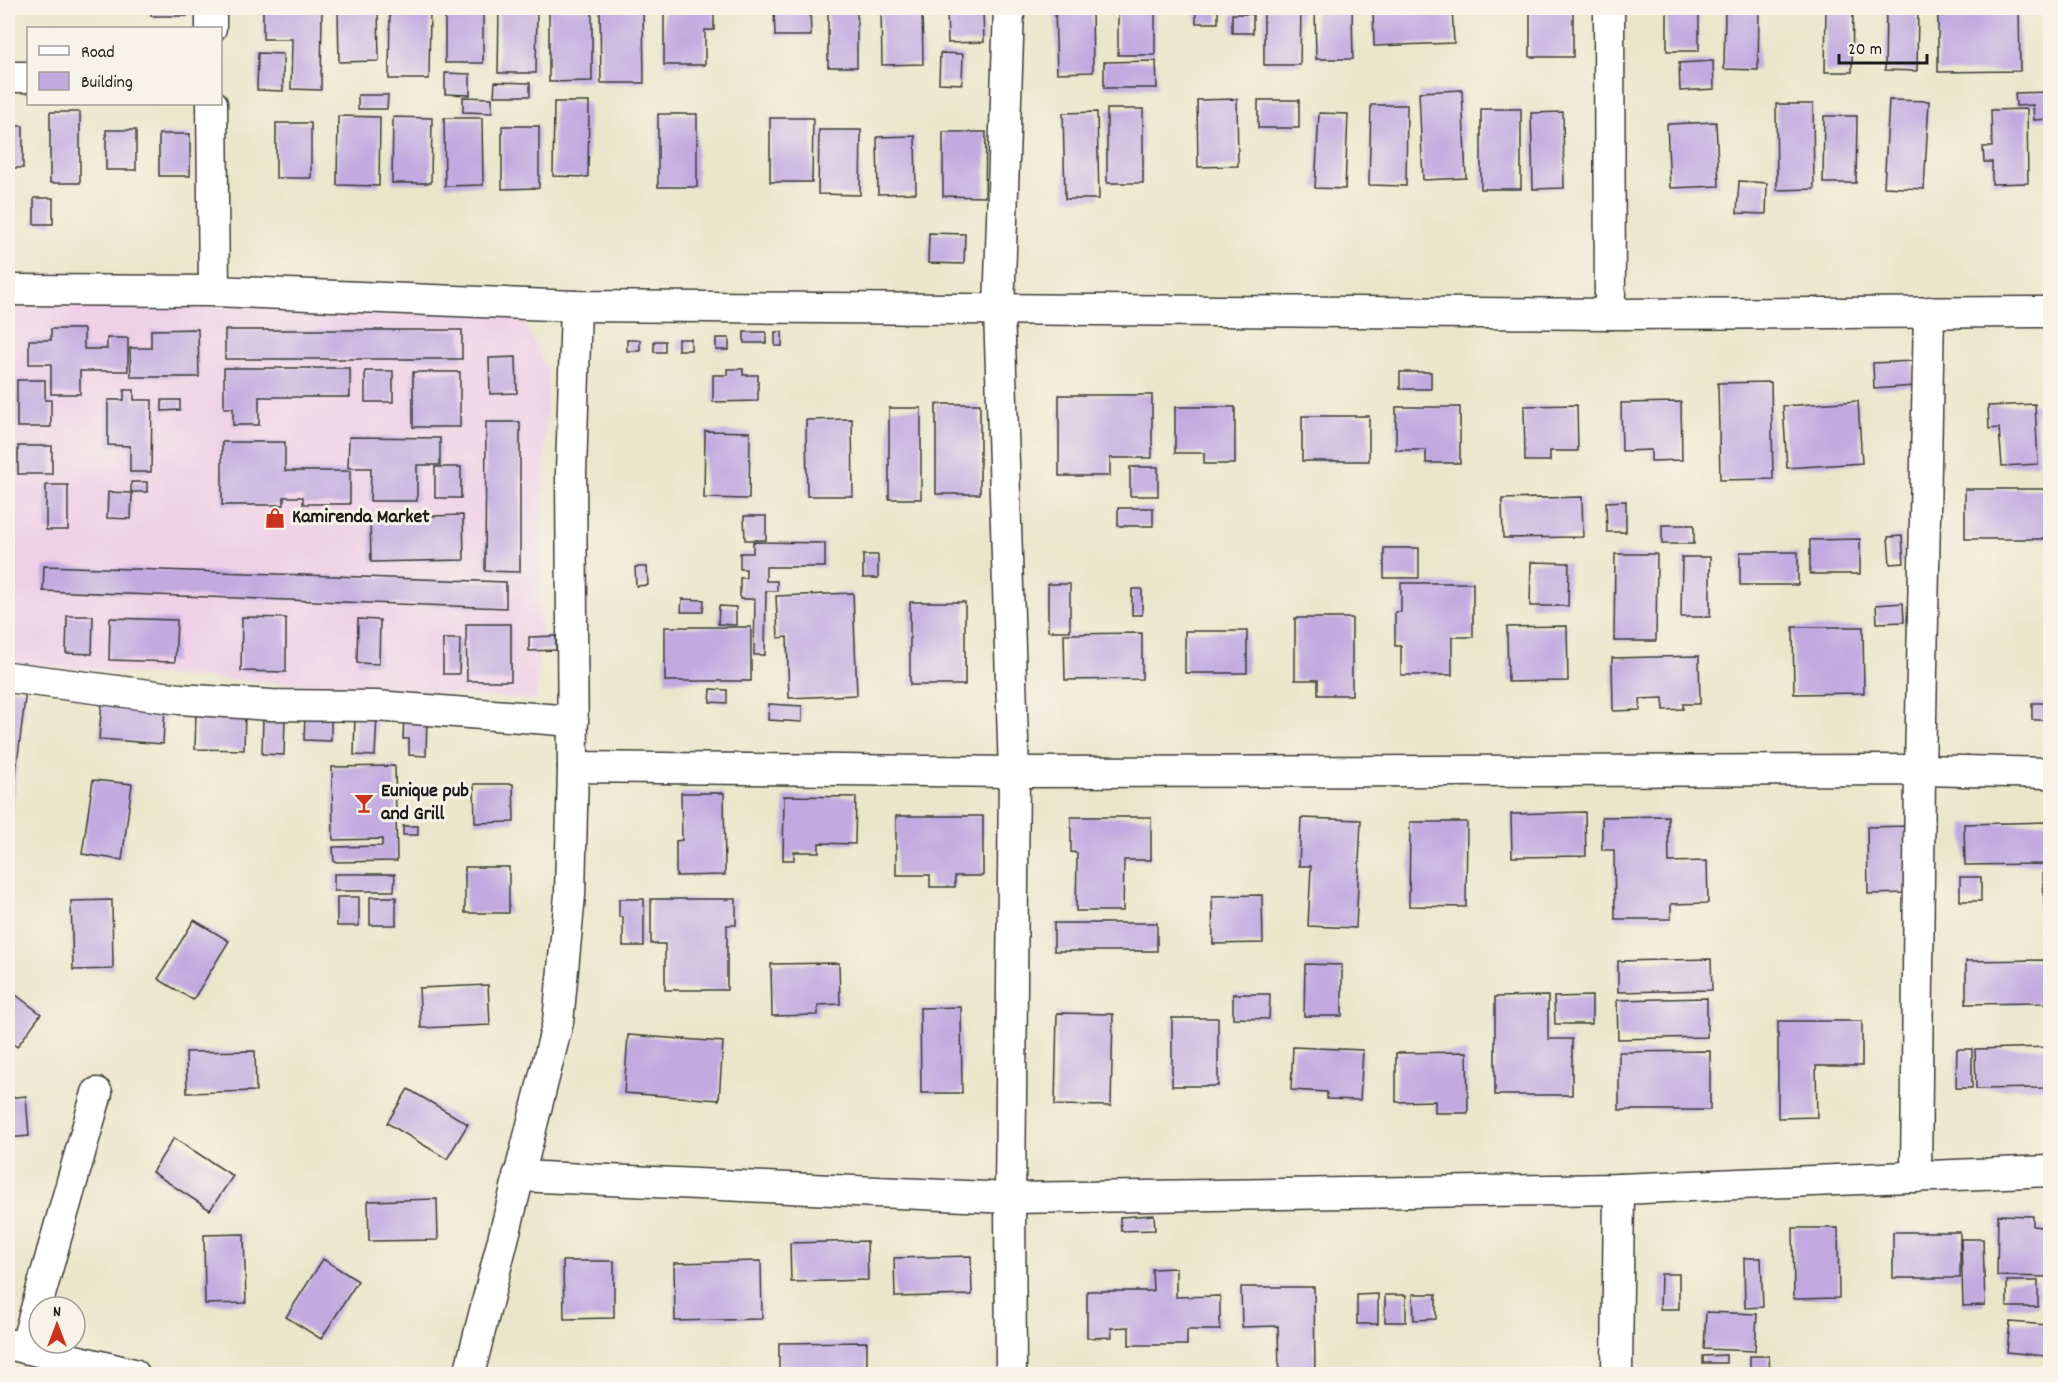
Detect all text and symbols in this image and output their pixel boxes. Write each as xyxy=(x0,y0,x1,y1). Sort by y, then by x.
legend xyxy=(27,27,222,105)
scale bar xyxy=(1839,27,1928,65)
text: 20 m xyxy=(1848,38,1882,63)
text: Road xyxy=(81,41,115,66)
text: Building xyxy=(81,71,133,96)
place label: Kamirenda Market xyxy=(292,504,430,532)
shop icon: Kamirenda Market xyxy=(263,506,287,530)
place label: Eunique pub and Grill xyxy=(381,778,469,829)
bar icon: Eunique pub and Grill xyxy=(352,791,376,815)
north arrow xyxy=(27,1295,87,1355)
text: N xyxy=(53,1301,61,1324)

